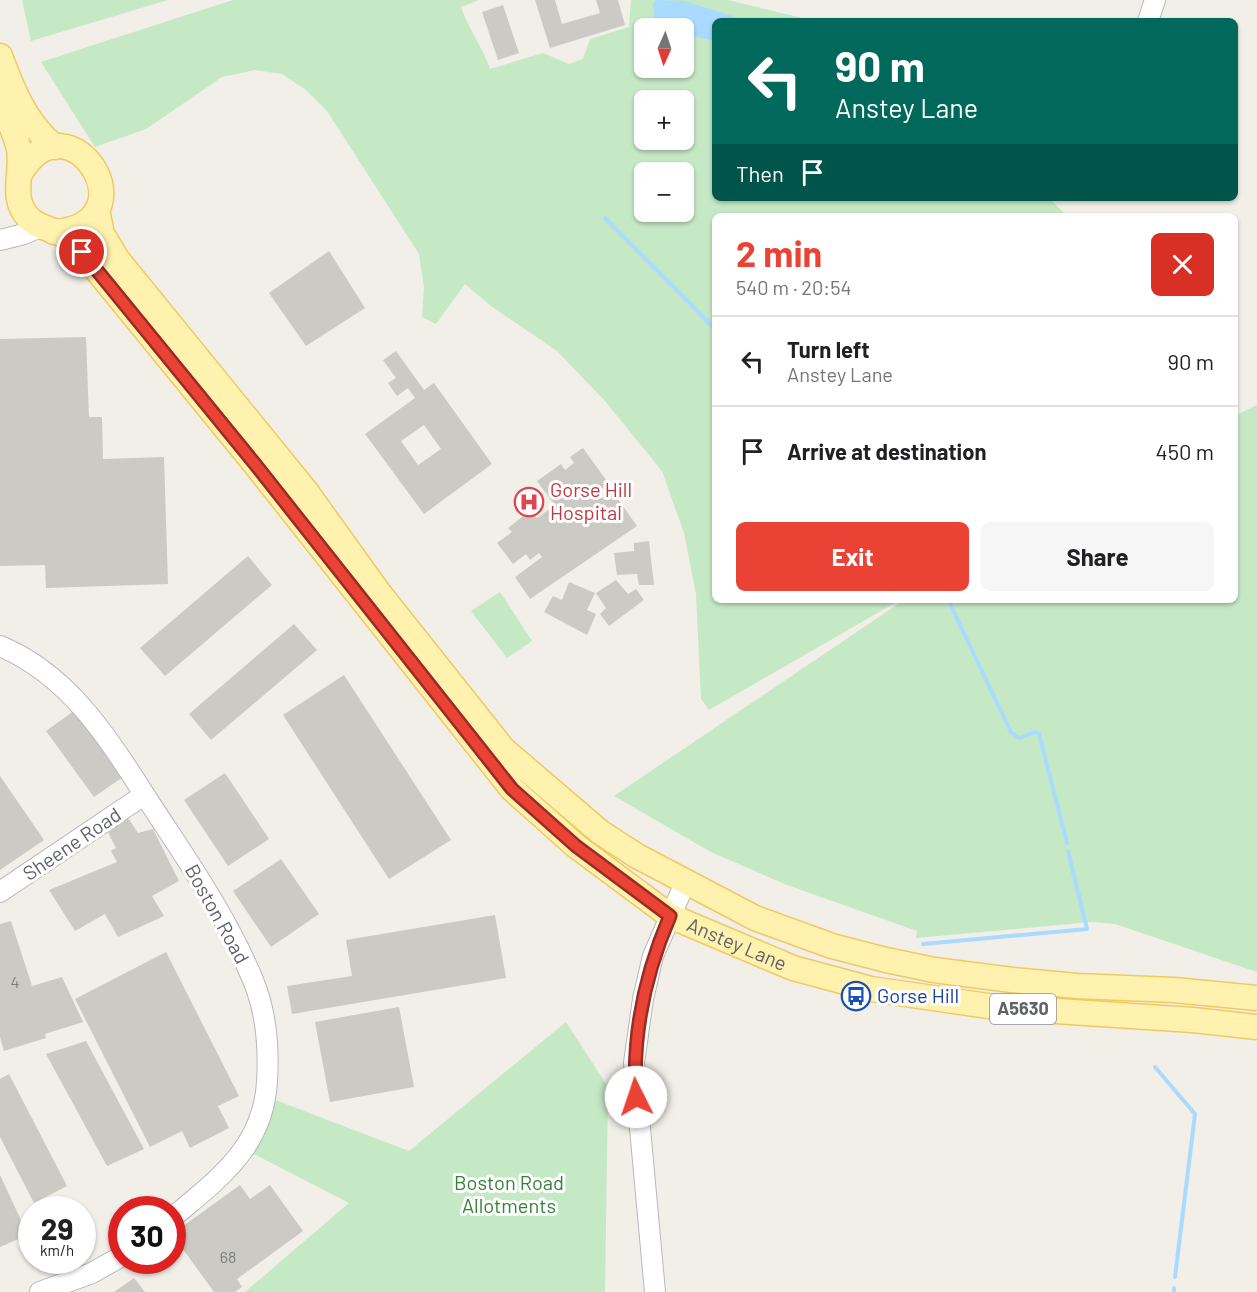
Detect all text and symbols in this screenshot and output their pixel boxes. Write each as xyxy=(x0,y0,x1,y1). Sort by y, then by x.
north arrow xyxy=(634,18,694,78)
map controls xyxy=(634,18,694,222)
text: 90 m xyxy=(835,40,925,90)
icon: left xyxy=(736,42,814,120)
button: + xyxy=(634,90,694,150)
text: Anstey Lane xyxy=(835,91,978,123)
icon: arrive xyxy=(796,156,829,189)
text: Then xyxy=(736,160,784,186)
button: − xyxy=(634,162,694,222)
pin xyxy=(56,226,107,277)
text: 2 min xyxy=(736,231,822,274)
button: close xyxy=(1151,233,1214,296)
icon: arrive xyxy=(65,235,98,268)
text: 540 m · 20:54 xyxy=(736,275,851,299)
text: Turn left xyxy=(787,336,870,362)
icon: left xyxy=(736,345,769,378)
text: 90 m xyxy=(1168,348,1214,374)
text: Anstey Lane xyxy=(787,362,893,386)
icon: arrive xyxy=(736,435,769,468)
text: Arrive at destination xyxy=(787,438,986,464)
text: 450 m xyxy=(1156,438,1214,464)
place label: Gorse Hill Hospital xyxy=(550,477,632,524)
hospital icon: Gorse Hill Hospital xyxy=(513,486,545,518)
button: Exit xyxy=(736,522,969,591)
button: Share xyxy=(981,522,1214,591)
street label: Sheene Road xyxy=(18,802,125,885)
street label: Boston Road xyxy=(181,860,255,967)
street label: Anstey Lane xyxy=(684,912,791,975)
house number: 4 xyxy=(11,972,19,991)
bus stop icon: Gorse Hill xyxy=(840,980,872,1012)
place label: Gorse Hill xyxy=(877,983,959,1007)
road number: A5630 xyxy=(990,994,1056,1024)
position arrow xyxy=(604,1065,668,1129)
park label: Boston Road Allotments xyxy=(454,1170,564,1217)
speed limit sign: 30 xyxy=(108,1196,186,1274)
text: 29 xyxy=(41,1210,73,1246)
text: km/h xyxy=(40,1241,74,1259)
house number: 68 xyxy=(220,1247,236,1266)

